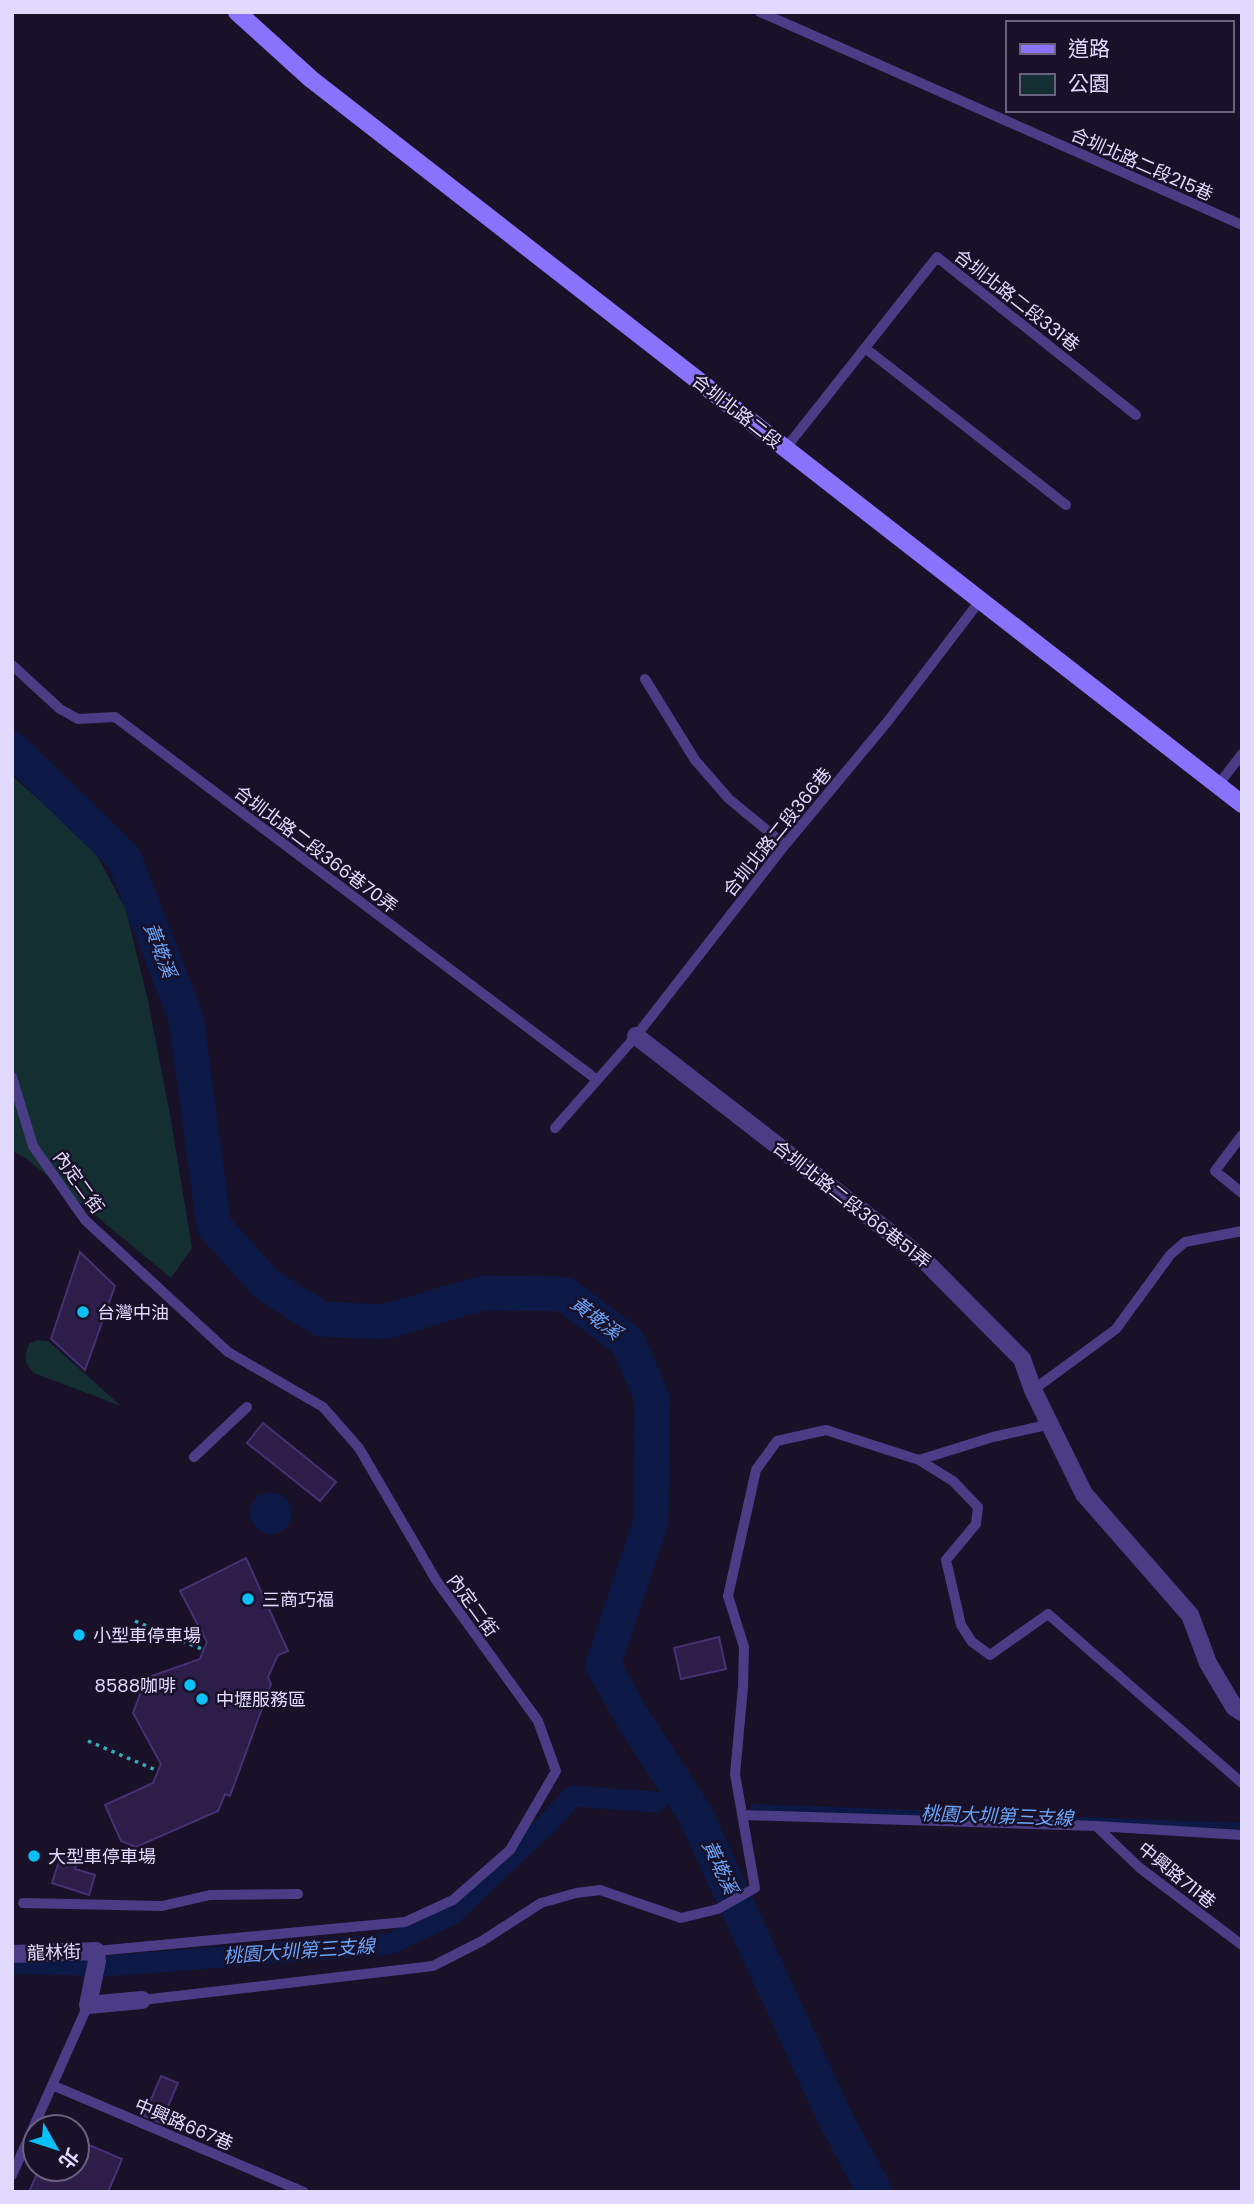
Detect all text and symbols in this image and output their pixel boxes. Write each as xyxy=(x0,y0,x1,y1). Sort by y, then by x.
legend xyxy=(1006,21,1233,112)
text: 道路 xyxy=(1068,34,1110,63)
text: 公園 xyxy=(1068,69,1110,98)
street label: 合圳北路二段215巷 xyxy=(1067,121,1217,207)
street label: 合圳北路二段331巷 xyxy=(949,243,1085,357)
street label: 合圳北路二段 xyxy=(687,368,787,454)
street label: 合圳北路二段366巷 xyxy=(717,762,837,902)
street label: 合圳北路二段366巷70弄 xyxy=(229,779,403,919)
water label: 黃墘溪 xyxy=(137,919,184,984)
street label: 合圳北路二段366巷51弄 xyxy=(768,1134,936,1274)
street label: 內定二街 xyxy=(48,1146,110,1218)
water label: 黃墘溪 xyxy=(565,1290,629,1348)
place label: 台灣中油 xyxy=(97,1300,169,1325)
marker: 台灣中油 xyxy=(75,1304,91,1320)
street label: 內定二街 xyxy=(442,1569,504,1641)
place label: 三商巧福 xyxy=(262,1587,334,1612)
marker: 三商巧福 xyxy=(240,1591,256,1607)
place label: 小型車停車場 xyxy=(93,1623,201,1648)
marker: 小型車停車場 xyxy=(71,1627,87,1643)
place label: 8588咖啡 xyxy=(95,1673,176,1698)
marker: 8588咖啡 xyxy=(182,1677,198,1693)
place label: 中壢服務區 xyxy=(216,1687,306,1712)
marker: 中壢服務區 xyxy=(194,1691,210,1707)
water label: 桃園大圳第三支線 xyxy=(921,1800,1075,1832)
water label: 黃墘溪 xyxy=(696,1835,746,1901)
street label: 中興路711巷 xyxy=(1133,1836,1221,1914)
place label: 大型車停車場 xyxy=(48,1844,156,1869)
marker: 大型車停車場 xyxy=(26,1848,42,1864)
water label: 桃園大圳第三支線 xyxy=(222,1932,378,1970)
street label: 龍林街 xyxy=(27,1939,81,1965)
street label: 中興路667巷 xyxy=(131,2092,237,2156)
north arrow xyxy=(21,2113,91,2183)
text: 北 xyxy=(52,2142,85,2174)

